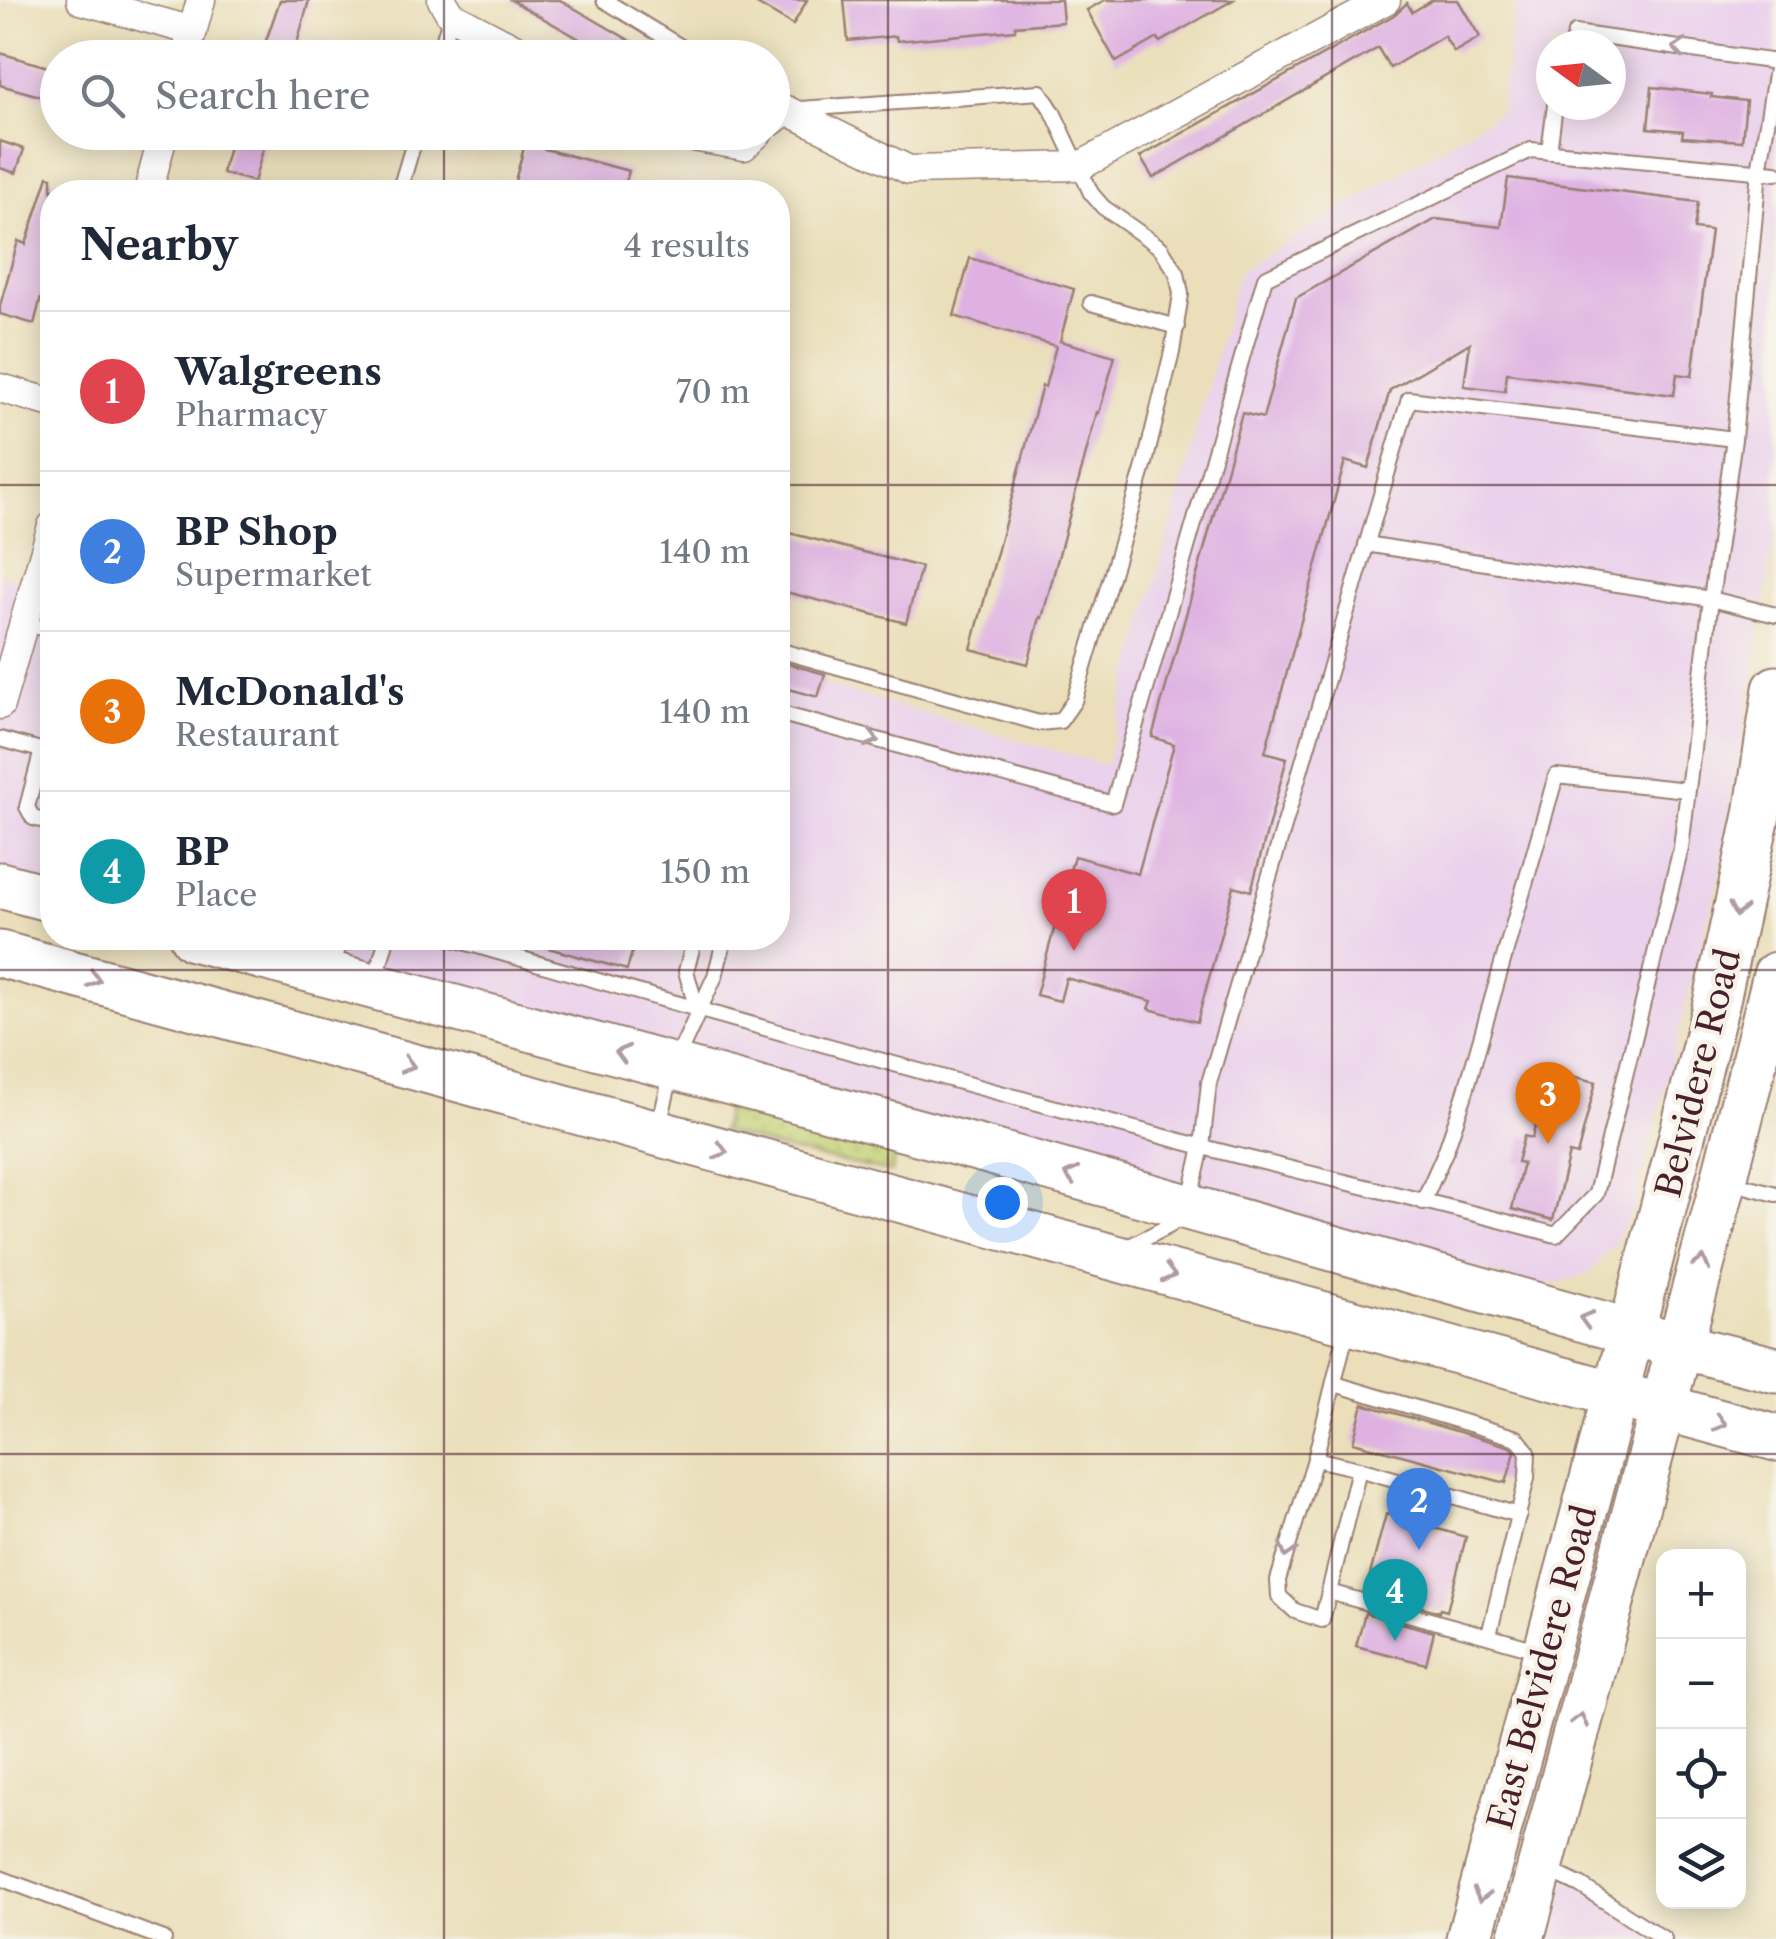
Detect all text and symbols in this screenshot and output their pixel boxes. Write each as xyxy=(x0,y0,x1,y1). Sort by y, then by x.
north arrow xyxy=(1536,30,1626,120)
one-way arrow xyxy=(1671,38,1687,59)
search box xyxy=(40,40,790,150)
icon: search xyxy=(75,68,130,123)
text: Search here xyxy=(155,72,370,119)
text: Nearby xyxy=(80,219,238,271)
text: 4 results xyxy=(624,226,750,265)
text: Walgreens xyxy=(175,348,382,395)
text: 1 xyxy=(105,372,120,411)
text: 70 m xyxy=(676,372,750,411)
text: Pharmacy xyxy=(175,395,327,434)
text: BP Shop xyxy=(175,508,338,555)
text: 2 xyxy=(103,532,122,571)
text: 140 m xyxy=(659,532,750,571)
text: Supermarket xyxy=(175,555,372,594)
text: McDonald's xyxy=(175,668,405,715)
text: 3 xyxy=(103,692,122,731)
text: 140 m xyxy=(659,692,750,731)
text: Restaurant xyxy=(175,715,339,754)
one-way arrow xyxy=(862,727,880,748)
text: BP xyxy=(175,828,229,875)
text: 4 xyxy=(103,852,122,891)
text: 150 m xyxy=(661,852,750,891)
pin: 1 xyxy=(1042,868,1106,951)
text: Place xyxy=(175,875,257,914)
one-way arrow xyxy=(1728,901,1749,918)
street label: Belvidere Road xyxy=(1646,944,1750,1202)
one-way arrow xyxy=(85,968,102,989)
one-way arrow xyxy=(614,1044,631,1065)
one-way arrow xyxy=(398,1053,415,1074)
pin: 3 xyxy=(1516,1062,1580,1144)
one-way arrow xyxy=(712,1139,729,1160)
one-way arrow xyxy=(1062,1165,1080,1186)
your location xyxy=(977,1177,1028,1228)
one-way arrow xyxy=(1690,1255,1711,1272)
one-way arrow xyxy=(1160,1262,1178,1283)
one-way arrow xyxy=(1578,1310,1595,1331)
one-way arrow xyxy=(1711,1411,1728,1432)
pin: 2 xyxy=(1386,1468,1452,1550)
street label: East Belvidere Road xyxy=(1478,1500,1606,1834)
one-way arrow xyxy=(1278,1542,1299,1559)
map controls xyxy=(1656,1549,1746,1909)
button: + xyxy=(1656,1549,1746,1639)
pin: 4 xyxy=(1362,1558,1428,1641)
button: − xyxy=(1656,1639,1746,1729)
one-way arrow xyxy=(1568,1712,1589,1729)
button: locate xyxy=(1656,1729,1746,1819)
button: layers xyxy=(1656,1819,1746,1909)
one-way arrow xyxy=(1471,1886,1492,1903)

